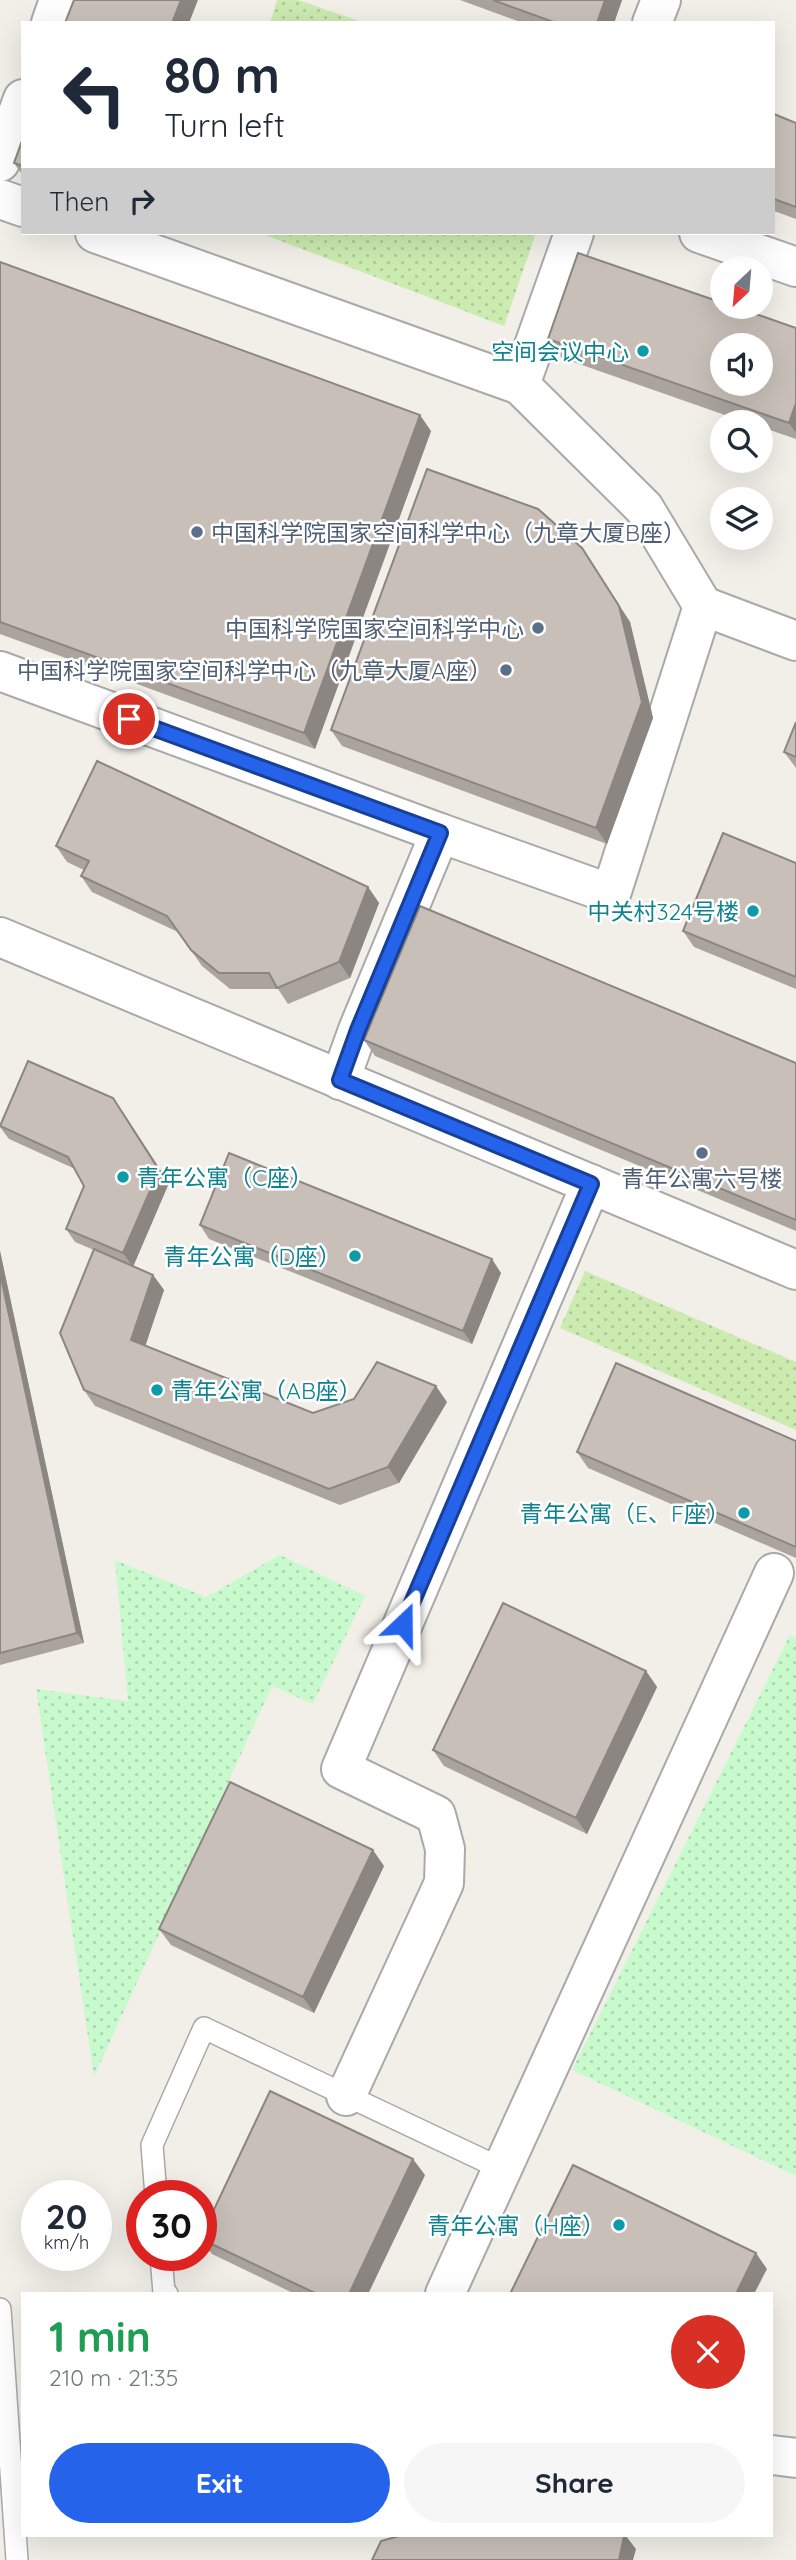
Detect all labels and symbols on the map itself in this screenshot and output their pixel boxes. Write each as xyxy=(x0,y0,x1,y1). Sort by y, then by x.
north arrow xyxy=(710,256,774,318)
place label: 空间会议中心 xyxy=(491,337,629,366)
marker: 空间会议中心 xyxy=(635,343,651,359)
place label: 中国科学院国家空间科学中心（九章大厦B座） xyxy=(211,518,686,547)
marker: 中国科学院国家空间科学中心（九章大厦B座） xyxy=(189,524,205,540)
place label: 中国科学院国家空间科学中心 xyxy=(225,614,524,643)
marker: 中国科学院国家空间科学中心 xyxy=(530,620,546,636)
place label: 中国科学院国家空间科学中心（九章大厦A座） xyxy=(17,656,492,685)
marker: 中国科学院国家空间科学中心（九章大厦A座） xyxy=(498,662,514,678)
pin xyxy=(99,689,159,749)
place label: 中关村324号楼 xyxy=(587,897,739,926)
marker: 中关村324号楼 xyxy=(745,903,761,919)
marker: 青年公寓六号楼 xyxy=(694,1145,710,1161)
place label: 青年公寓（C座） xyxy=(137,1163,313,1192)
place label: 青年公寓六号楼 xyxy=(622,1164,783,1193)
marker: 青年公寓（C座） xyxy=(115,1169,131,1185)
place label: 青年公寓（D座） xyxy=(163,1242,341,1271)
marker: 青年公寓（D座） xyxy=(347,1248,363,1264)
place label: 青年公寓（AB座） xyxy=(171,1376,362,1405)
marker: 青年公寓（AB座） xyxy=(149,1382,165,1398)
place label: 青年公寓（E、F座） xyxy=(520,1499,730,1528)
marker: 青年公寓（E、F座） xyxy=(736,1505,752,1521)
position arrow xyxy=(366,1587,440,1661)
speed limit sign: 30 xyxy=(126,2180,217,2271)
place label: 青年公寓（H座） xyxy=(427,2211,605,2240)
marker: 青年公寓（H座） xyxy=(611,2217,627,2233)

